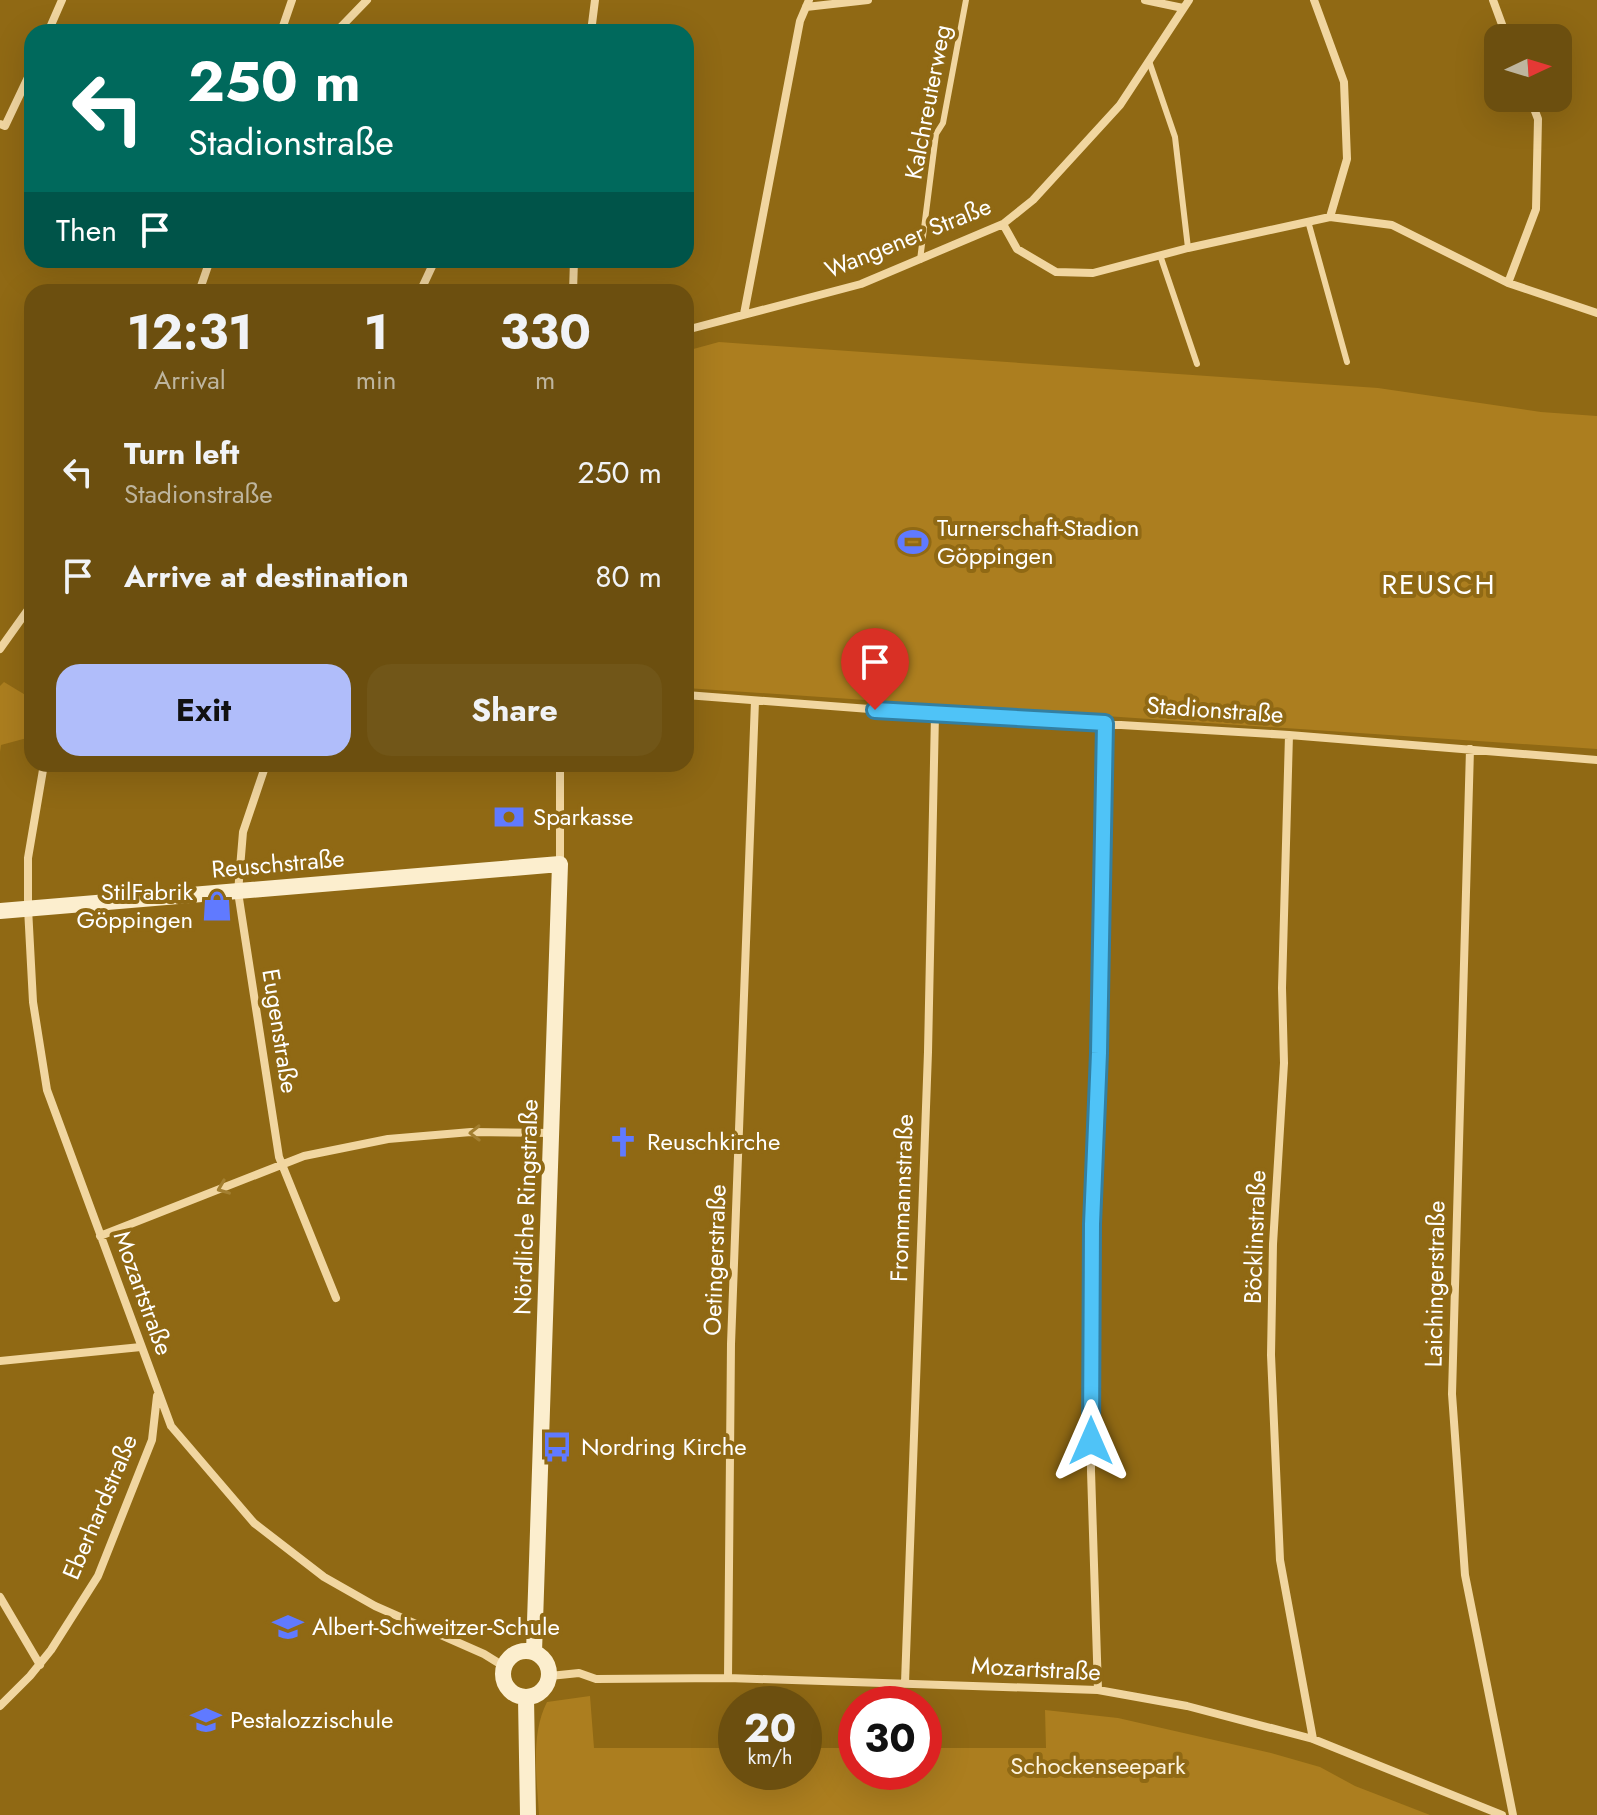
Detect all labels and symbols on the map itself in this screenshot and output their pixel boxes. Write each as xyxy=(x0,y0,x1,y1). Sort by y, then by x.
street label: Kalchreuterweg xyxy=(895,22,960,182)
north arrow xyxy=(1484,24,1572,112)
street label: Wangener Straße xyxy=(819,188,996,287)
place label: Turnerschaft-Stadion Göppingen xyxy=(937,510,1139,573)
sports icon: Turnerschaft-Stadion Göppingen xyxy=(896,525,930,559)
district label: REUSCH xyxy=(1381,564,1497,605)
pin xyxy=(841,628,909,710)
street label: Stadionstraße xyxy=(1145,687,1285,732)
place label: Sparkasse xyxy=(533,799,633,834)
bank icon: Sparkasse xyxy=(492,800,526,834)
street label: Reuschstraße xyxy=(210,840,346,887)
place label: StilFabrik Göppingen xyxy=(76,874,193,937)
shop icon: StilFabrik Göppingen xyxy=(200,889,234,923)
street label: Eugenstraße xyxy=(253,966,308,1096)
street label: Nördliche Ringstraße xyxy=(504,1098,547,1316)
street label: Frommannstraße xyxy=(881,1114,922,1282)
one-way arrow xyxy=(468,1124,481,1141)
place label: Reuschkirche xyxy=(647,1124,780,1159)
church icon: Reuschkirche xyxy=(606,1125,640,1159)
street label: Böcklinstraße xyxy=(1235,1169,1274,1305)
one-way arrow xyxy=(217,1178,231,1194)
street label: Oetingerstraße xyxy=(694,1184,735,1336)
street label: Laichingerstraße xyxy=(1416,1200,1453,1368)
street label: Mozartstraße xyxy=(105,1226,182,1360)
position arrow xyxy=(1049,1399,1133,1483)
street label: Eberhardstraße xyxy=(53,1429,146,1585)
place label: Nordring Kirche xyxy=(581,1429,747,1464)
bus stop icon: Nordring Kirche xyxy=(540,1430,574,1464)
place label: Albert-Schweitzer-Schule xyxy=(312,1609,560,1644)
school or university icon: Albert-Schweitzer-Schule xyxy=(271,1610,305,1644)
street label: Mozartstraße xyxy=(970,1648,1102,1689)
speed limit sign: 30 xyxy=(838,1686,942,1790)
place label: Pestalozzischule xyxy=(230,1702,393,1737)
school or university icon: Pestalozzischule xyxy=(189,1703,223,1737)
park label: Schockenseepark xyxy=(1010,1748,1186,1783)

